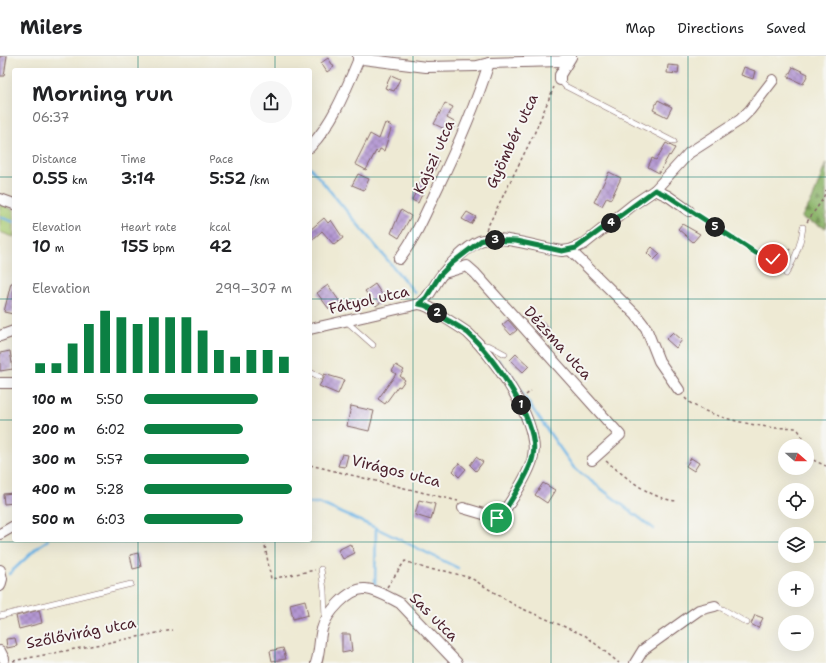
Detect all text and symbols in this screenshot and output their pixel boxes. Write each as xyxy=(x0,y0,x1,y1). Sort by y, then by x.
text: Milers xyxy=(20,15,83,40)
text: Map xyxy=(626,19,656,37)
text: Directions xyxy=(678,19,744,37)
text: Saved xyxy=(766,19,806,37)
text: Morning run xyxy=(32,79,173,108)
button: share xyxy=(250,81,292,123)
street label: Gyömbér utca xyxy=(481,90,543,192)
text: 06:37 xyxy=(32,109,69,126)
street label: Kajszi utca xyxy=(409,116,459,197)
text: Distance xyxy=(32,152,77,167)
text: Time xyxy=(121,152,146,167)
text: Pace xyxy=(209,152,234,167)
text: 0.55 xyxy=(32,167,68,189)
text: 3:14 xyxy=(121,167,155,189)
text: 5:52 xyxy=(209,167,246,189)
text: km xyxy=(68,173,88,188)
text: /km xyxy=(246,173,270,188)
pin: 4 xyxy=(601,213,621,233)
text: 4 xyxy=(607,215,615,230)
pin: 5 xyxy=(705,217,725,237)
text: 5 xyxy=(712,219,718,234)
text: Elevation xyxy=(32,220,81,235)
text: Heart rate xyxy=(121,220,177,235)
text: kcal xyxy=(209,220,231,235)
pin: 3 xyxy=(485,230,505,250)
text: 3 xyxy=(491,232,499,247)
text: 10 xyxy=(32,235,51,257)
text: 155 xyxy=(121,235,149,257)
text: 42 xyxy=(209,235,232,257)
text: m xyxy=(51,241,64,256)
text: bpm xyxy=(149,241,175,256)
pin xyxy=(756,242,790,276)
icon: check xyxy=(762,248,784,270)
text: Elevation xyxy=(32,280,90,297)
text: 299–307 m xyxy=(215,280,292,297)
street label: Fátyol utca xyxy=(327,281,412,319)
street label: Dézsma utca xyxy=(520,302,597,385)
pin: 2 xyxy=(427,303,447,323)
text: 2 xyxy=(433,305,441,320)
text: 100 m xyxy=(32,391,72,408)
text: 5:50 xyxy=(96,391,124,408)
pin: 1 xyxy=(511,395,531,415)
text: 1 xyxy=(518,397,524,412)
text: 200 m xyxy=(32,421,75,438)
text: 6:02 xyxy=(96,421,125,438)
north arrow xyxy=(778,439,814,475)
map controls xyxy=(778,439,814,651)
street label: Virágos utca xyxy=(349,450,443,492)
text: 300 m xyxy=(32,451,76,468)
text: 5:57 xyxy=(96,451,123,468)
text: 400 m xyxy=(32,481,76,498)
text: 5:28 xyxy=(96,481,124,498)
button: locate xyxy=(778,483,814,519)
pin xyxy=(480,501,514,535)
icon: arrive xyxy=(486,507,508,529)
text: 500 m xyxy=(32,511,75,528)
text: 6:03 xyxy=(96,511,125,528)
button: layers xyxy=(778,527,814,563)
button: + xyxy=(778,571,814,607)
street label: Sas utca xyxy=(405,588,463,646)
street label: Szőlővirág utca xyxy=(24,612,138,653)
button: − xyxy=(778,615,814,651)

